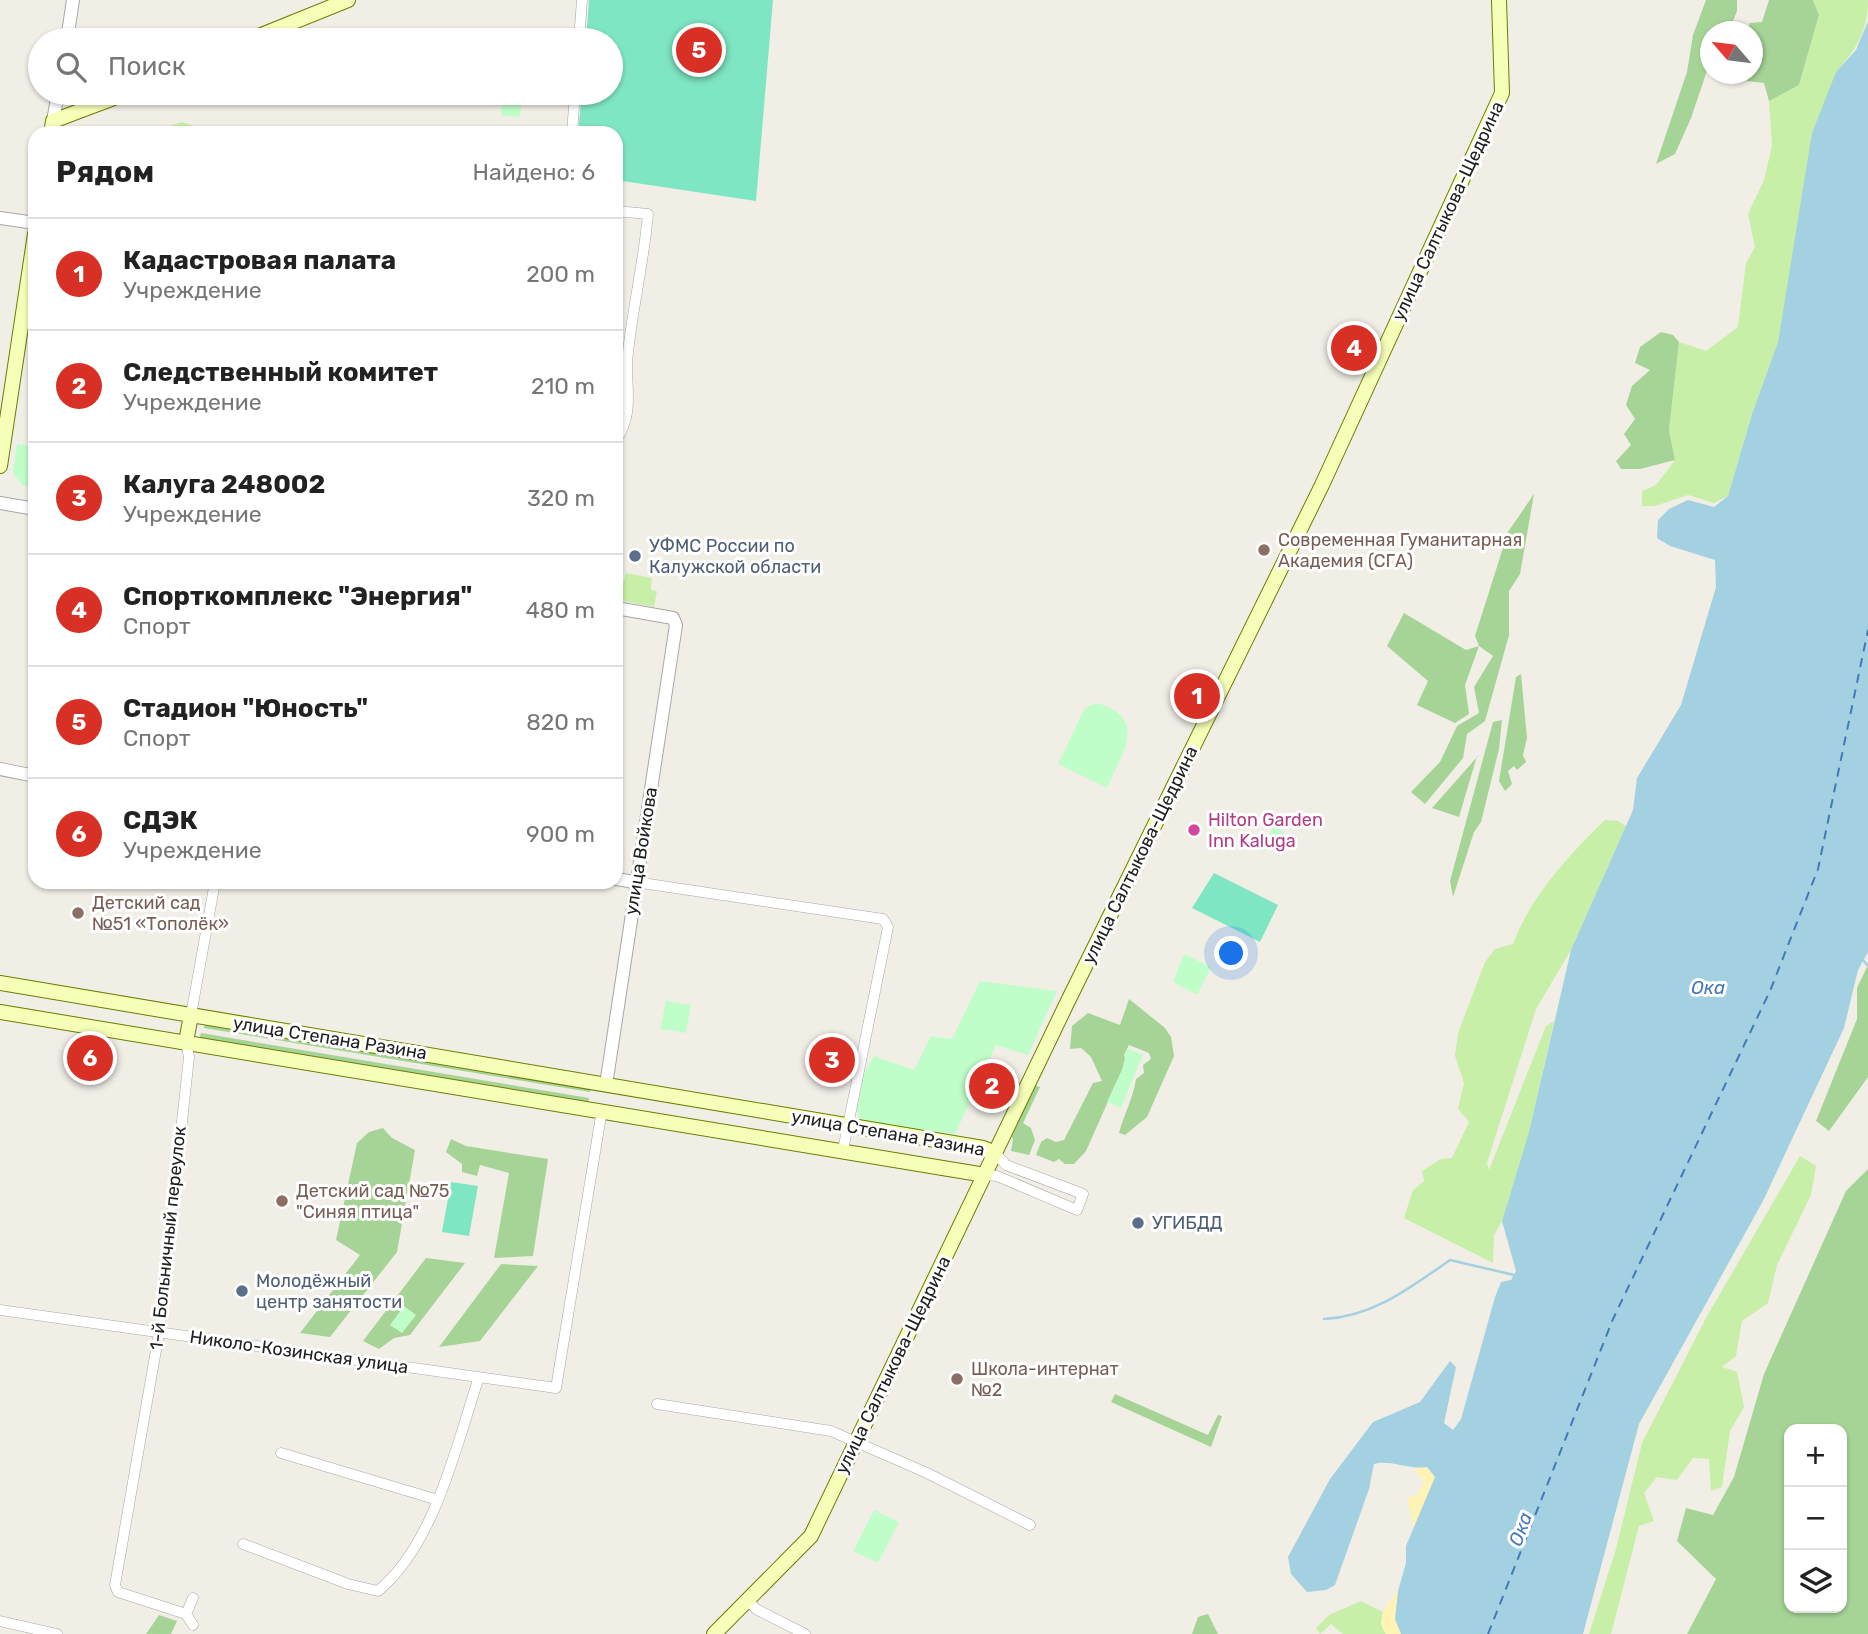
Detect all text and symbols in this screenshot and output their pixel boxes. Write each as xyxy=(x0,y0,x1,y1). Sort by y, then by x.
north arrow xyxy=(1700,21,1763,84)
pin: 5 xyxy=(676,24,722,76)
search box xyxy=(28,28,623,105)
icon: search xyxy=(52,48,90,86)
text: Поиск xyxy=(108,51,186,82)
street label: улица Салтыкова-Щедрина xyxy=(1387,98,1509,324)
text: Рядом xyxy=(56,154,154,190)
text: Найдено: 6 xyxy=(473,158,595,186)
text: Кадастровая палата xyxy=(123,245,396,276)
text: 1 xyxy=(73,260,85,288)
text: 200 m xyxy=(526,260,595,288)
text: Учреждение xyxy=(123,276,262,304)
pin: 4 xyxy=(1331,322,1377,374)
text: Следственный комитет xyxy=(123,357,438,388)
text: 2 xyxy=(72,372,86,400)
text: 210 m xyxy=(531,372,595,400)
text: Учреждение xyxy=(123,388,262,416)
text: Калуга 248002 xyxy=(123,469,325,500)
text: 3 xyxy=(71,484,87,512)
text: 320 m xyxy=(527,484,595,512)
text: Учреждение xyxy=(123,500,262,528)
place label: Современная Гуманитарная Академия (СГА) xyxy=(1278,529,1522,572)
place label: УФМС России по Калужской области xyxy=(649,535,821,578)
marker: Современная Гуманитарная Академия (СГА) xyxy=(1256,542,1272,558)
marker: УФМС России по Калужской области xyxy=(627,548,643,564)
text: Спорткомплекс "Энергия" xyxy=(123,581,472,612)
text: 4 xyxy=(71,596,87,624)
text: 480 m xyxy=(525,596,595,624)
text: Спорт xyxy=(123,612,191,640)
pin: 1 xyxy=(1174,670,1220,722)
text: Стадион "Юность" xyxy=(123,693,368,724)
text: 5 xyxy=(72,708,86,736)
text: 820 m xyxy=(526,708,595,736)
text: Спорт xyxy=(123,724,191,752)
street label: улица Салтыкова-Щедрина xyxy=(1078,742,1202,968)
street label: улица Войкова xyxy=(620,786,662,916)
text: СДЭК xyxy=(123,805,198,836)
place label: Hilton Garden Inn Kaluga xyxy=(1208,809,1323,852)
text: 6 xyxy=(72,820,86,848)
text: 900 m xyxy=(526,820,595,848)
marker: Hilton Garden Inn Kaluga xyxy=(1186,822,1202,838)
text: Учреждение xyxy=(123,836,262,864)
place label: Детский сад №51 «Тополёк» xyxy=(92,892,229,935)
marker: Детский сад №51 «Тополёк» xyxy=(70,905,86,921)
your location xyxy=(1214,936,1248,970)
water label: Ока xyxy=(1691,976,1725,999)
street label: улица Степана Разина xyxy=(232,1012,428,1064)
pin: 6 xyxy=(67,1032,113,1084)
pin: 3 xyxy=(809,1034,855,1086)
pin: 2 xyxy=(969,1060,1015,1112)
street label: улица Степана Разина xyxy=(790,1105,986,1161)
street label: 1-й Больничный переулок xyxy=(145,1125,191,1351)
place label: Детский сад №75 "Синяя птица" xyxy=(296,1180,449,1223)
marker: Детский сад №75 "Синяя птица" xyxy=(274,1193,290,1209)
place label: УГИБДД xyxy=(1152,1212,1223,1234)
marker: УГИБДД xyxy=(1130,1215,1146,1231)
street label: улица Салтыкова-Щедрина xyxy=(831,1252,955,1478)
place label: Молодёжный центр занятости xyxy=(256,1270,402,1313)
marker: Молодёжный центр занятости xyxy=(234,1283,250,1299)
street label: Николо-Козинская улица xyxy=(188,1326,410,1378)
place label: Школа-интернат №2 xyxy=(971,1358,1119,1401)
marker: Школа-интернат №2 xyxy=(949,1371,965,1387)
map controls xyxy=(1784,1424,1847,1613)
button: + xyxy=(1784,1424,1847,1487)
button: − xyxy=(1784,1487,1847,1550)
water label: Ока xyxy=(1504,1509,1537,1549)
button: layers xyxy=(1784,1550,1847,1613)

